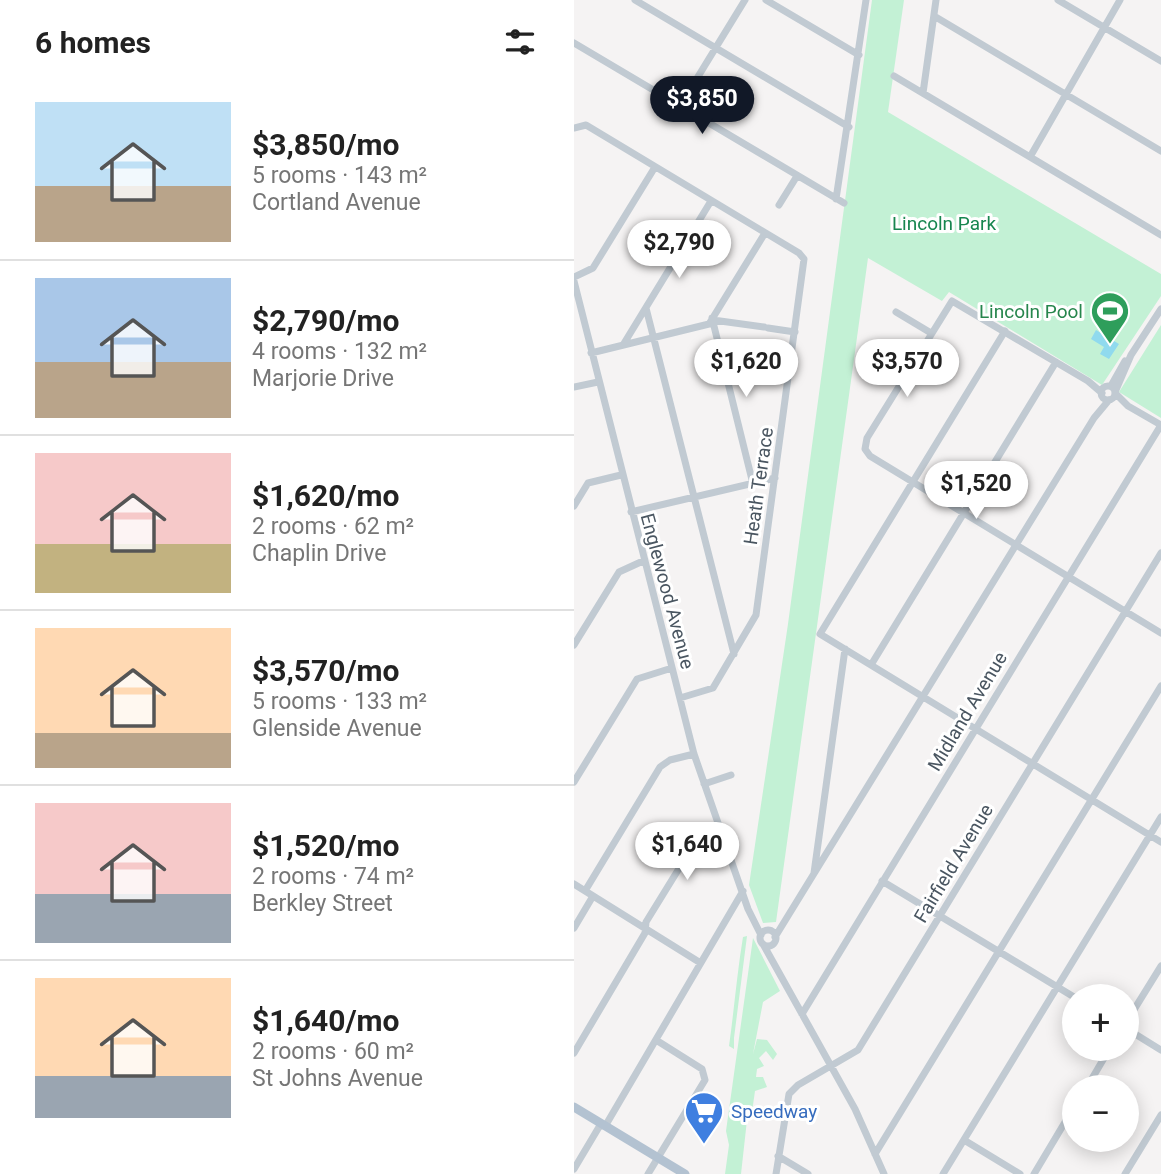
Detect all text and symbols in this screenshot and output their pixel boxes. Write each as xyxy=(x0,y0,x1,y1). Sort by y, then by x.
icon: filters xyxy=(501,23,539,61)
text: 6 homes xyxy=(35,25,151,60)
pin: $3,850 xyxy=(645,76,759,136)
text: $3,850 xyxy=(666,85,738,112)
text: $3,850/mo xyxy=(252,127,400,162)
icon: home xyxy=(91,130,175,214)
text: 5 rooms · 143 m² xyxy=(252,162,427,189)
text: Cortland Avenue xyxy=(252,189,421,216)
park label: Lincoln Park xyxy=(892,212,996,235)
pin: $2,790 xyxy=(622,220,736,280)
text: $2,790 xyxy=(643,229,715,256)
sports icon: Lincoln Pool xyxy=(1089,290,1131,345)
place label: Lincoln Pool xyxy=(979,300,1083,323)
text: $2,790/mo xyxy=(252,303,400,338)
icon: home xyxy=(91,306,175,390)
text: 4 rooms · 132 m² xyxy=(252,338,427,365)
pin: $1,620 xyxy=(689,340,803,399)
pin: $3,570 xyxy=(850,340,964,399)
text: $1,620 xyxy=(710,348,782,375)
text: $3,570 xyxy=(871,348,943,375)
text: Marjorie Drive xyxy=(252,365,394,392)
street label: Heath Terrace xyxy=(739,426,778,546)
pin: $1,520 xyxy=(919,462,1033,521)
text: $1,520 xyxy=(940,470,1012,497)
text: $1,620/mo xyxy=(252,478,400,513)
icon: home xyxy=(91,481,175,565)
street label: Englewood Avenue xyxy=(636,511,699,671)
text: 2 rooms · 62 m² xyxy=(252,513,414,540)
text: Chaplin Drive xyxy=(252,540,386,567)
street label: Midland Avenue xyxy=(923,648,1012,775)
text: $3,570/mo xyxy=(252,653,400,688)
icon: home xyxy=(91,656,175,740)
text: 5 rooms · 133 m² xyxy=(252,688,427,715)
text: Glenside Avenue xyxy=(252,715,422,742)
street label: Fairfield Avenue xyxy=(909,800,998,927)
pin: $1,640 xyxy=(630,822,744,882)
text: $1,520/mo xyxy=(252,828,400,863)
icon: home xyxy=(91,831,175,915)
text: $1,640 xyxy=(651,831,723,858)
text: 2 rooms · 74 m² xyxy=(252,863,414,890)
text: Berkley Street xyxy=(252,890,393,917)
map controls xyxy=(1062,984,1139,1152)
button: + xyxy=(1062,984,1139,1061)
text: $1,640/mo xyxy=(252,1003,400,1038)
icon: home xyxy=(91,1006,175,1090)
text: 2 rooms · 60 m² xyxy=(252,1038,414,1065)
text: St Johns Avenue xyxy=(252,1065,423,1092)
button: − xyxy=(1062,1075,1139,1152)
supermarket icon: Speedway xyxy=(683,1090,725,1145)
place label: Speedway xyxy=(731,1100,817,1123)

